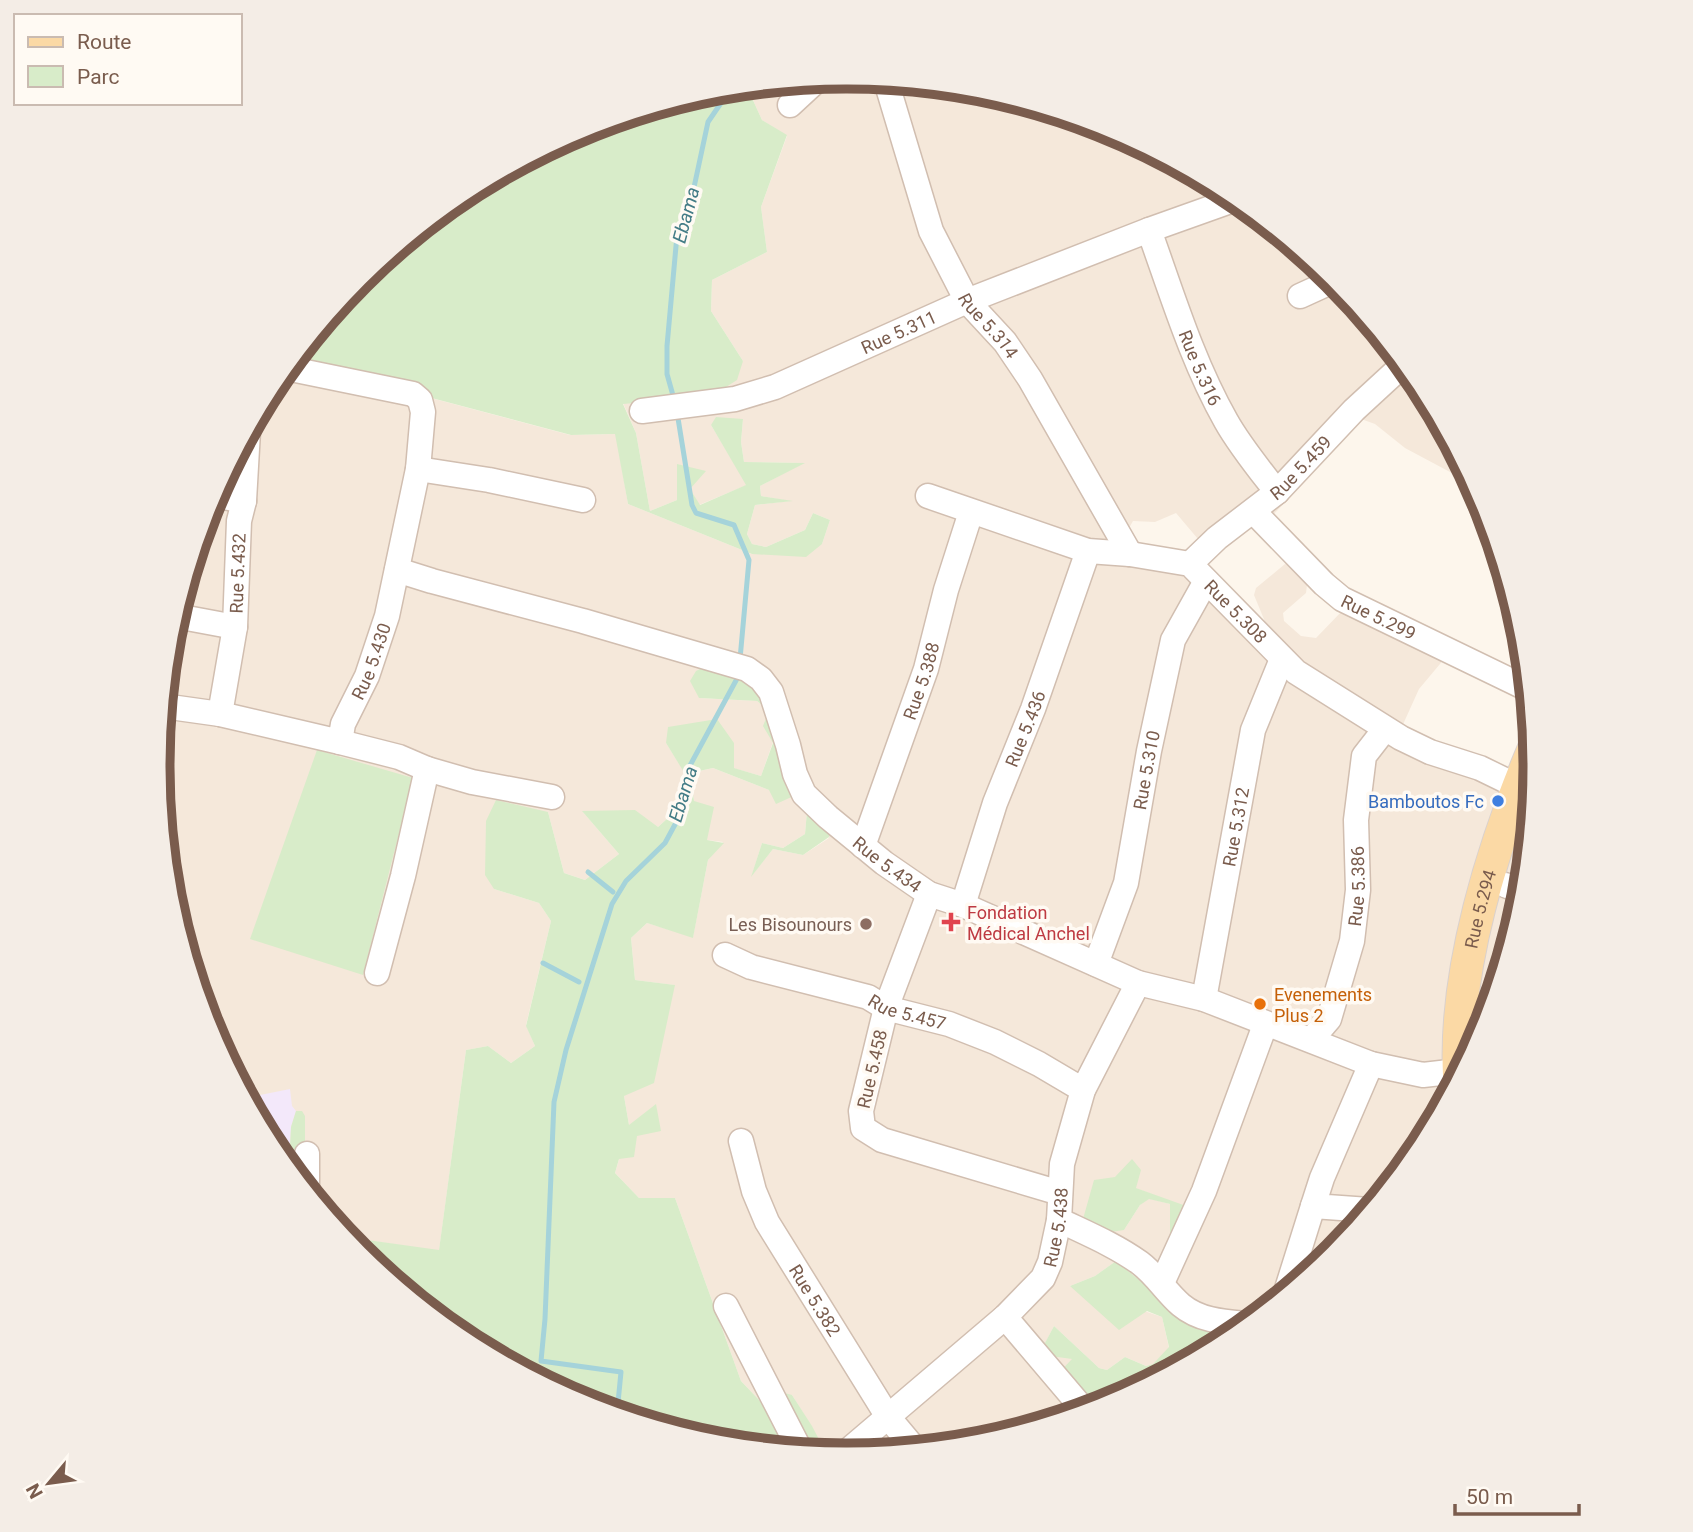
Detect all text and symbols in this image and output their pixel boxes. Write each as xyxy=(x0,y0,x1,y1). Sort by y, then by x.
legend xyxy=(14,14,242,105)
text: Route xyxy=(77,30,132,54)
text: Parc xyxy=(77,65,119,89)
water label: Ebama xyxy=(668,184,704,246)
street label: Rue 5.314 xyxy=(954,290,1023,362)
street label: Rue 5.311 xyxy=(858,306,940,358)
street label: Rue 5.316 xyxy=(1175,327,1226,409)
street label: Rue 5.459 xyxy=(1266,431,1335,504)
street label: Rue 5.432 xyxy=(225,533,249,614)
street label: Rue 5.308 xyxy=(1201,575,1272,647)
street label: Rue 5.299 xyxy=(1338,590,1419,644)
street label: Rue 5.430 xyxy=(346,620,394,703)
street label: Rue 5.388 xyxy=(898,640,943,722)
street label: Rue 5.436 xyxy=(1000,688,1049,770)
street label: Rue 5.310 xyxy=(1128,728,1164,811)
water label: Ebama xyxy=(664,763,702,825)
street label: Rue 5.312 xyxy=(1218,785,1253,868)
place label: Bamboutos Fc xyxy=(1368,791,1484,812)
marker: Bamboutos Fc xyxy=(1490,793,1506,809)
street label: Rue 5.434 xyxy=(849,832,926,896)
street label: Rue 5.386 xyxy=(1343,846,1369,927)
street label: Rue 5.294 xyxy=(1460,867,1500,950)
place label: Fondation Médical Anchel xyxy=(967,902,1090,944)
marker: Fondation Médical Anchel xyxy=(941,912,961,932)
place label: Les Bisounours xyxy=(728,914,852,935)
marker: Les Bisounours xyxy=(858,916,874,932)
place label: Evenements Plus 2 xyxy=(1274,984,1372,1026)
street label: Rue 5.457 xyxy=(865,989,948,1033)
marker: Evenements Plus 2 xyxy=(1252,996,1268,1012)
street label: Rue 5.458 xyxy=(853,1028,891,1110)
street label: Rue 5.438 xyxy=(1039,1187,1071,1269)
street label: Rue 5.382 xyxy=(785,1260,845,1340)
north arrow xyxy=(14,1448,84,1518)
scale bar xyxy=(1455,1472,1579,1516)
text: N xyxy=(21,1480,48,1502)
text: 50 m xyxy=(1466,1485,1513,1509)

